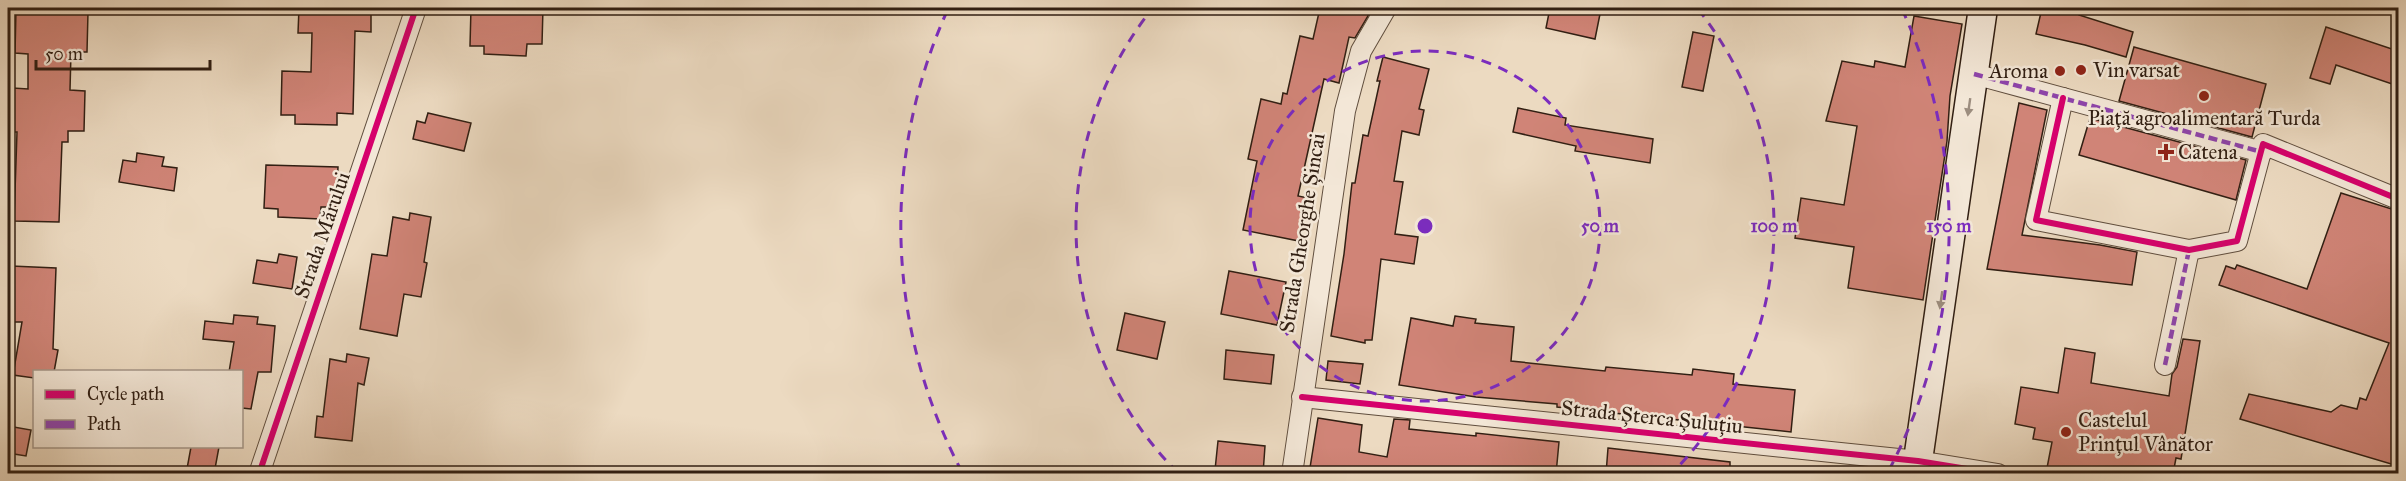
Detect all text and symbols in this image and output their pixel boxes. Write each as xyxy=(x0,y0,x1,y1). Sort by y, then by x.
scale bar xyxy=(36,33,210,71)
text: 50 m xyxy=(45,43,83,65)
place label: Vin varsat xyxy=(2092,57,2181,83)
place label: Aroma xyxy=(1988,58,2048,84)
marker: Vin varsat xyxy=(2074,63,2088,77)
marker: Aroma xyxy=(2053,64,2067,78)
marker: Piață agroalimentară Turda xyxy=(2197,89,2211,103)
one-way arrow xyxy=(1964,98,1973,117)
place label: Piață agroalimentară Turda xyxy=(2088,105,2320,131)
street label: Strada Gheorghe Șincai xyxy=(1273,131,1331,335)
place label: Catena xyxy=(2178,139,2238,165)
marker: Catena xyxy=(2159,145,2173,159)
street label: Strada Mărului xyxy=(288,168,356,302)
text: 50 m xyxy=(1581,215,1620,237)
text: 100 m xyxy=(1751,215,1798,237)
text: 150 m xyxy=(1927,215,1972,237)
centre of rings xyxy=(1415,216,1435,236)
one-way arrow xyxy=(1937,291,1946,310)
legend xyxy=(33,370,243,448)
text: Cycle path xyxy=(87,383,164,405)
street label: Strada Șterca Șuluțiu xyxy=(1560,395,1744,439)
place label: Castelul Prințul Vânător xyxy=(2078,407,2213,457)
text: Path xyxy=(87,413,121,435)
marker: Castelul Prințul Vânător xyxy=(2059,425,2073,439)

